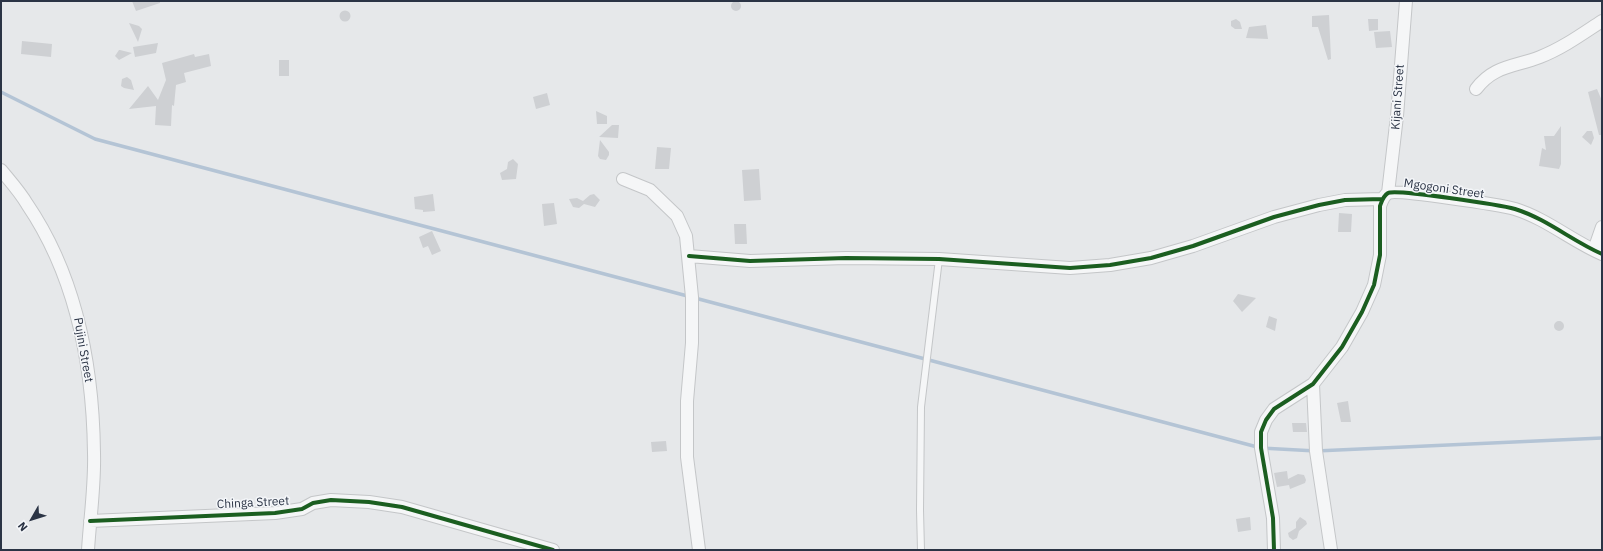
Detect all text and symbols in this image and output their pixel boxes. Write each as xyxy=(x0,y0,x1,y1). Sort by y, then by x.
street label: Kijani Street xyxy=(1389,64,1407,130)
street label: Mgogoni Street xyxy=(1403,176,1485,202)
street label: Pujini Street xyxy=(70,316,96,384)
street label: Chinga Street xyxy=(216,494,290,512)
north arrow xyxy=(12,499,52,539)
text: N xyxy=(15,519,31,534)

